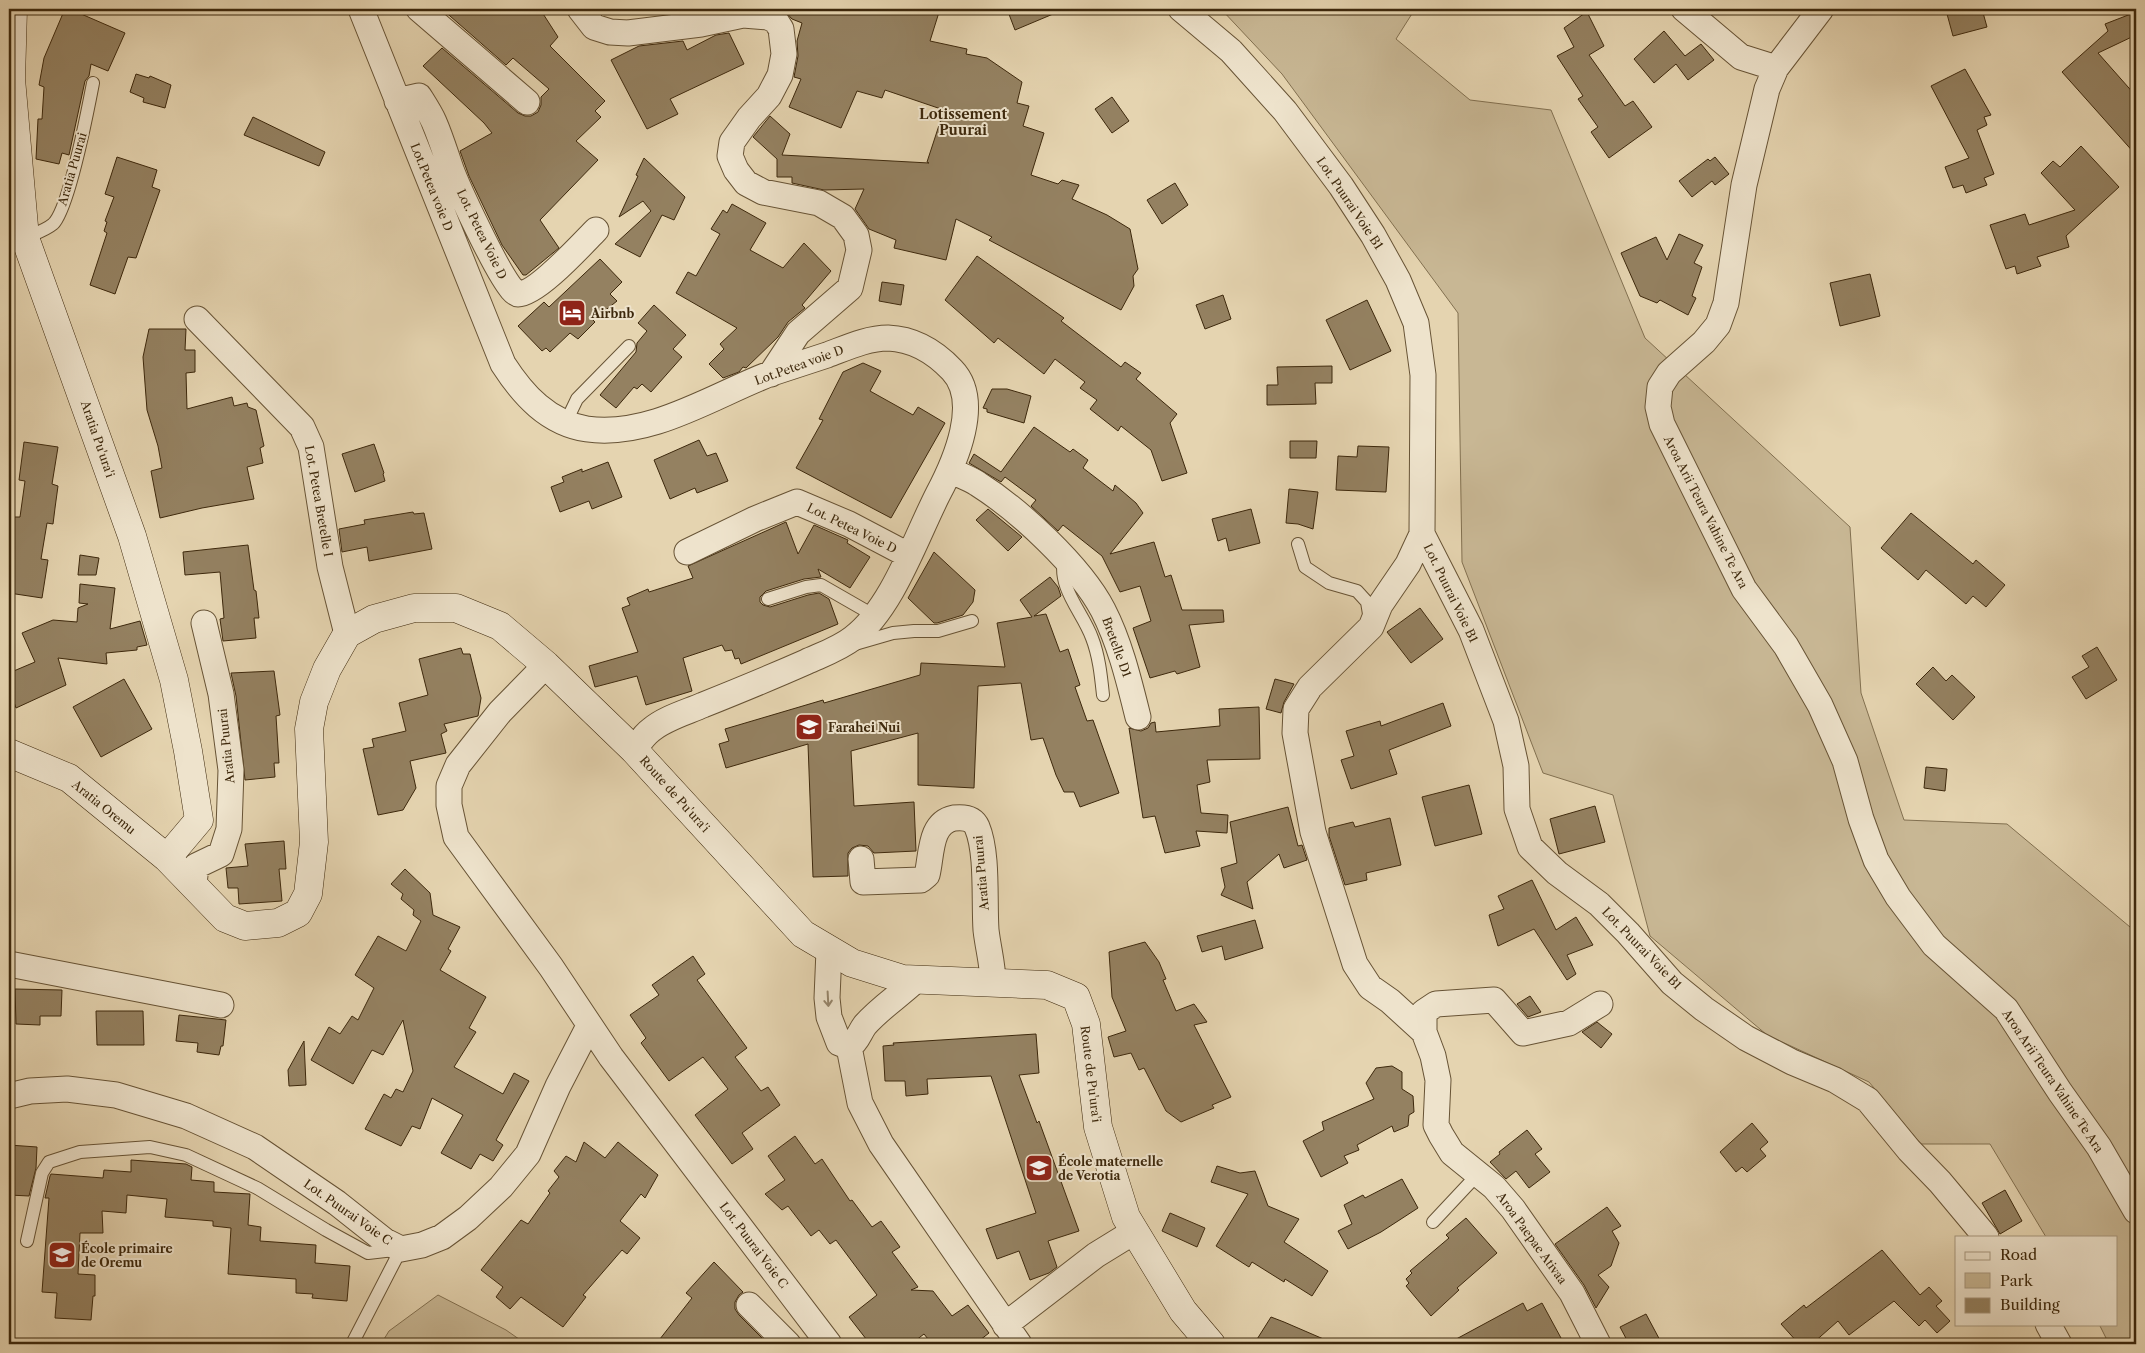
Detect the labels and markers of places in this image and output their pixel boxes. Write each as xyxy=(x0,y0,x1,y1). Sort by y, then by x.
hotel icon: Airbnb xyxy=(557,298,587,328)
place label: Airbnb xyxy=(590,306,634,321)
school or university icon: Farahei Nui xyxy=(794,712,824,742)
place label: Farahei Nui xyxy=(828,720,901,735)
school or university icon: École maternelle de Verotia xyxy=(1024,1153,1054,1183)
place label: École maternelle de Verotia xyxy=(1058,1153,1163,1183)
school or university icon: École primaire de Oremu xyxy=(47,1240,77,1270)
place label: École primaire de Oremu xyxy=(81,1240,173,1270)

